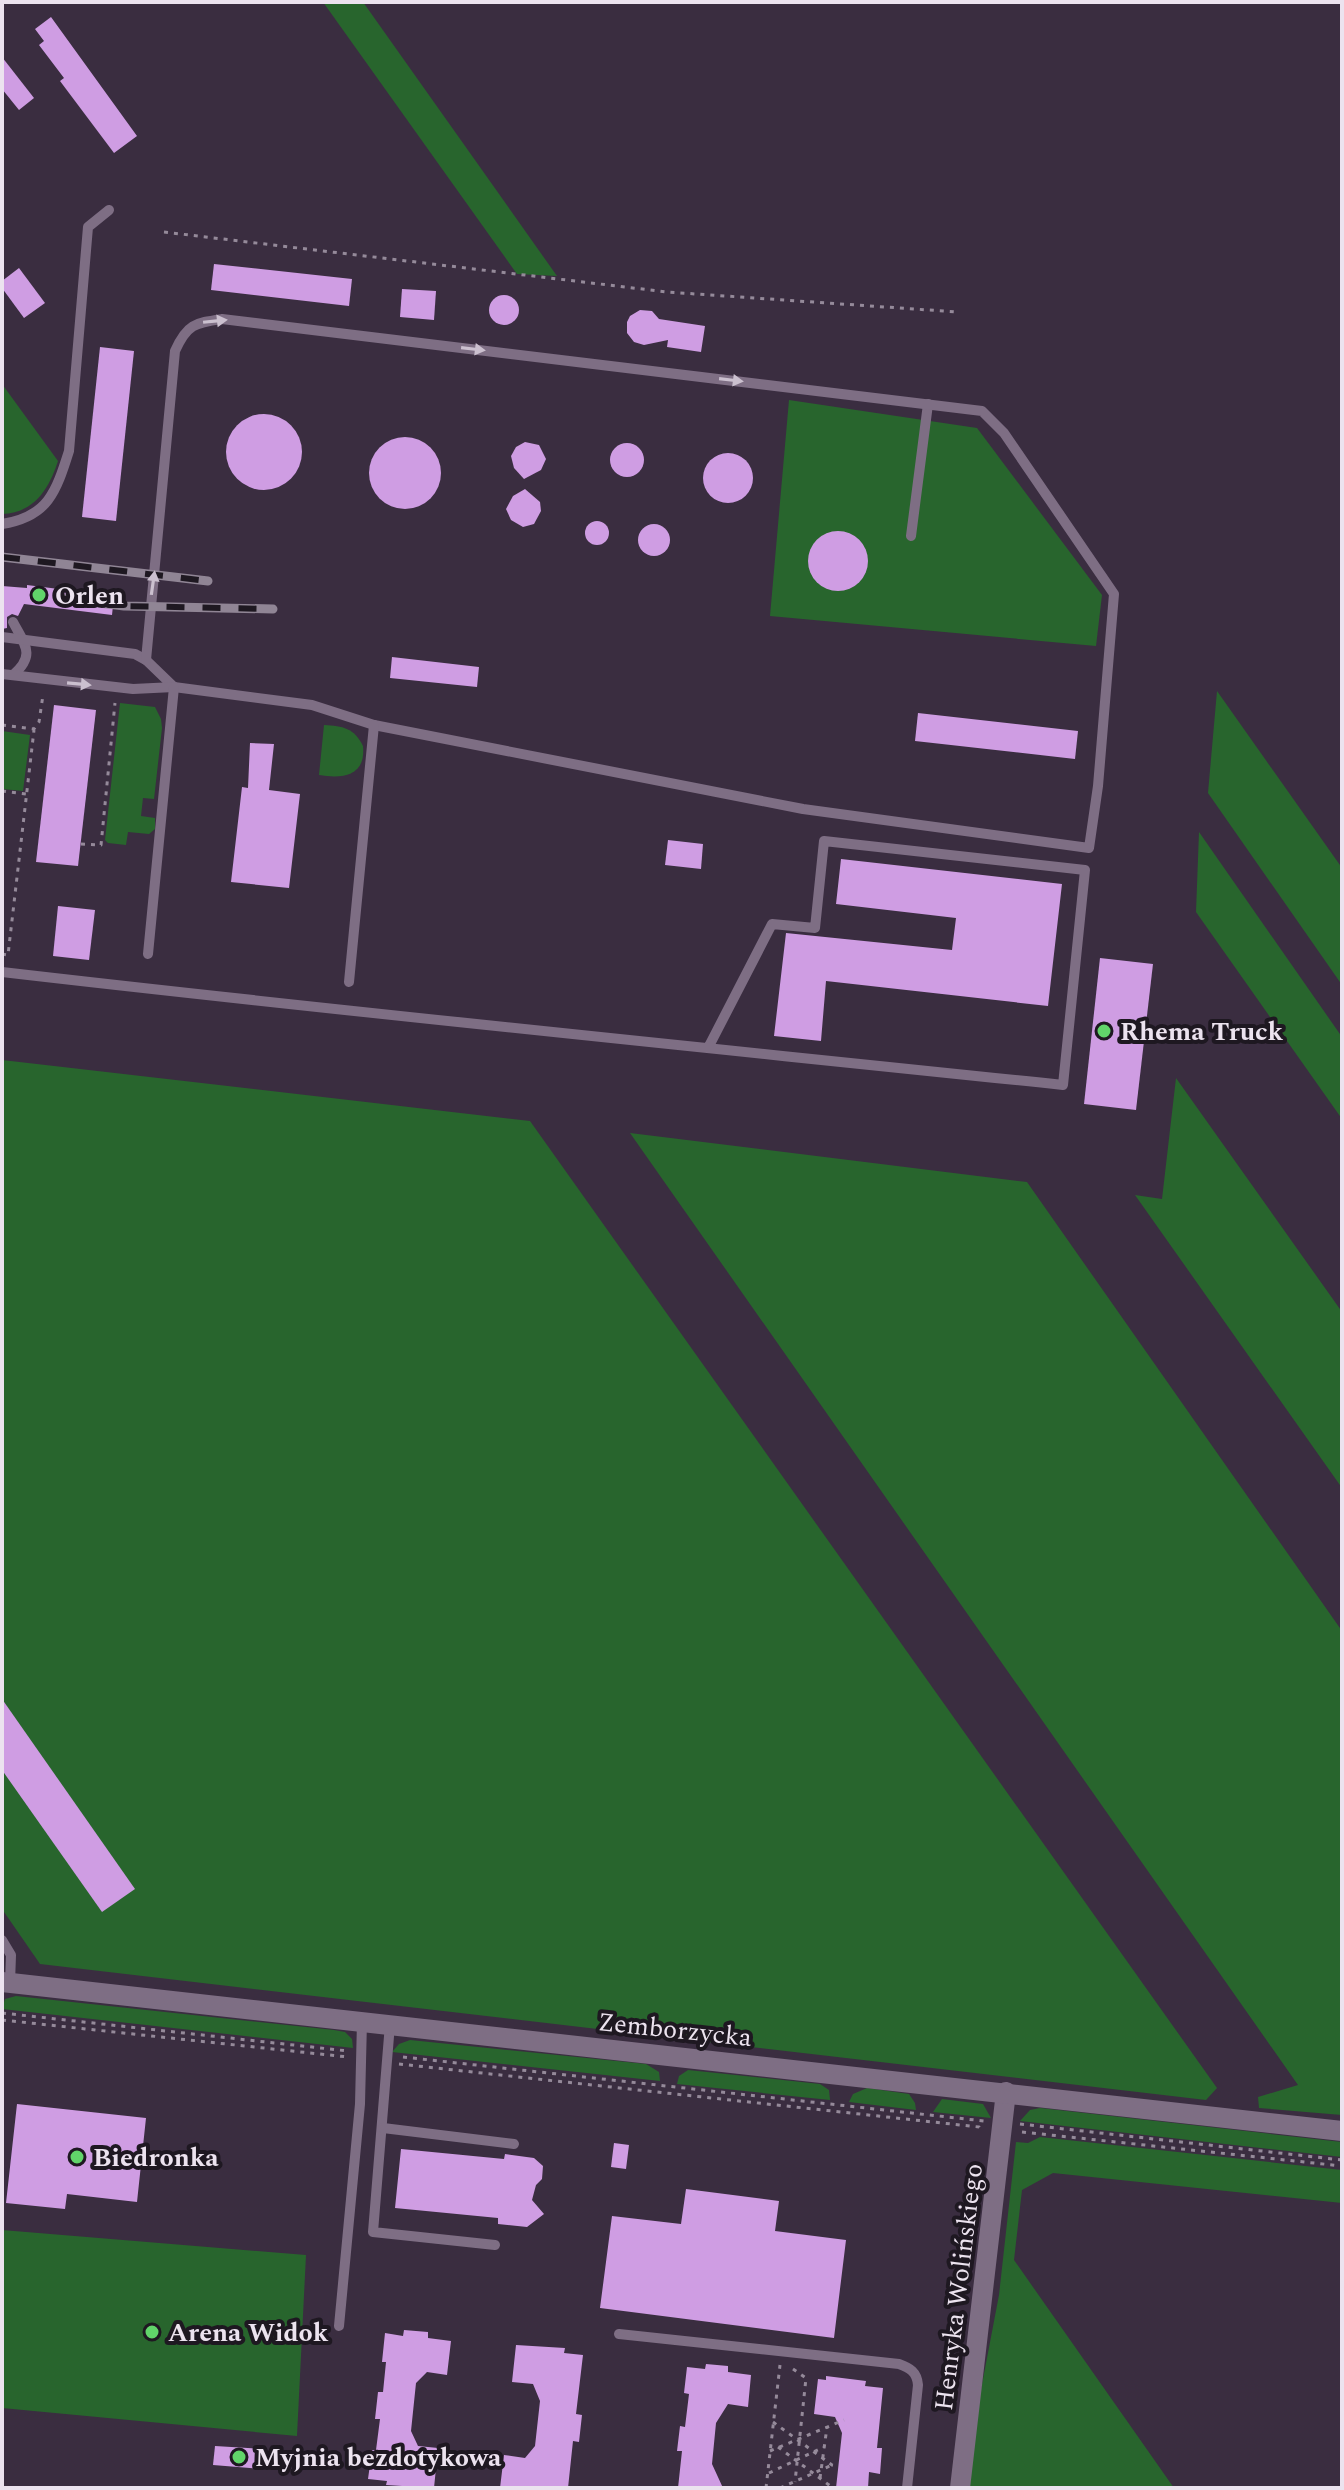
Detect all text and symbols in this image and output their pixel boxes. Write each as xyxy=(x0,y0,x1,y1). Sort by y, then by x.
one-way arrow xyxy=(203,314,228,327)
one-way arrow xyxy=(461,343,486,356)
one-way arrow xyxy=(719,374,744,387)
one-way arrow xyxy=(147,570,160,595)
place label: Orlen xyxy=(55,576,124,616)
marker: Orlen xyxy=(30,586,48,604)
one-way arrow xyxy=(67,678,92,691)
place label: Rhema Truck xyxy=(1120,1012,1284,1052)
marker: Rhema Truck xyxy=(1095,1022,1113,1040)
street label: Zemborzycka xyxy=(596,2002,754,2058)
place label: Biedronka xyxy=(93,2138,219,2178)
marker: Biedronka xyxy=(68,2148,86,2166)
street label: Henryka Wolińskiego xyxy=(924,2161,994,2413)
place label: Arena Widok xyxy=(168,2313,329,2353)
marker: Arena Widok xyxy=(143,2323,161,2341)
place label: Myjnia bezdotykowa xyxy=(255,2438,502,2478)
marker: Myjnia bezdotykowa xyxy=(230,2448,248,2466)

